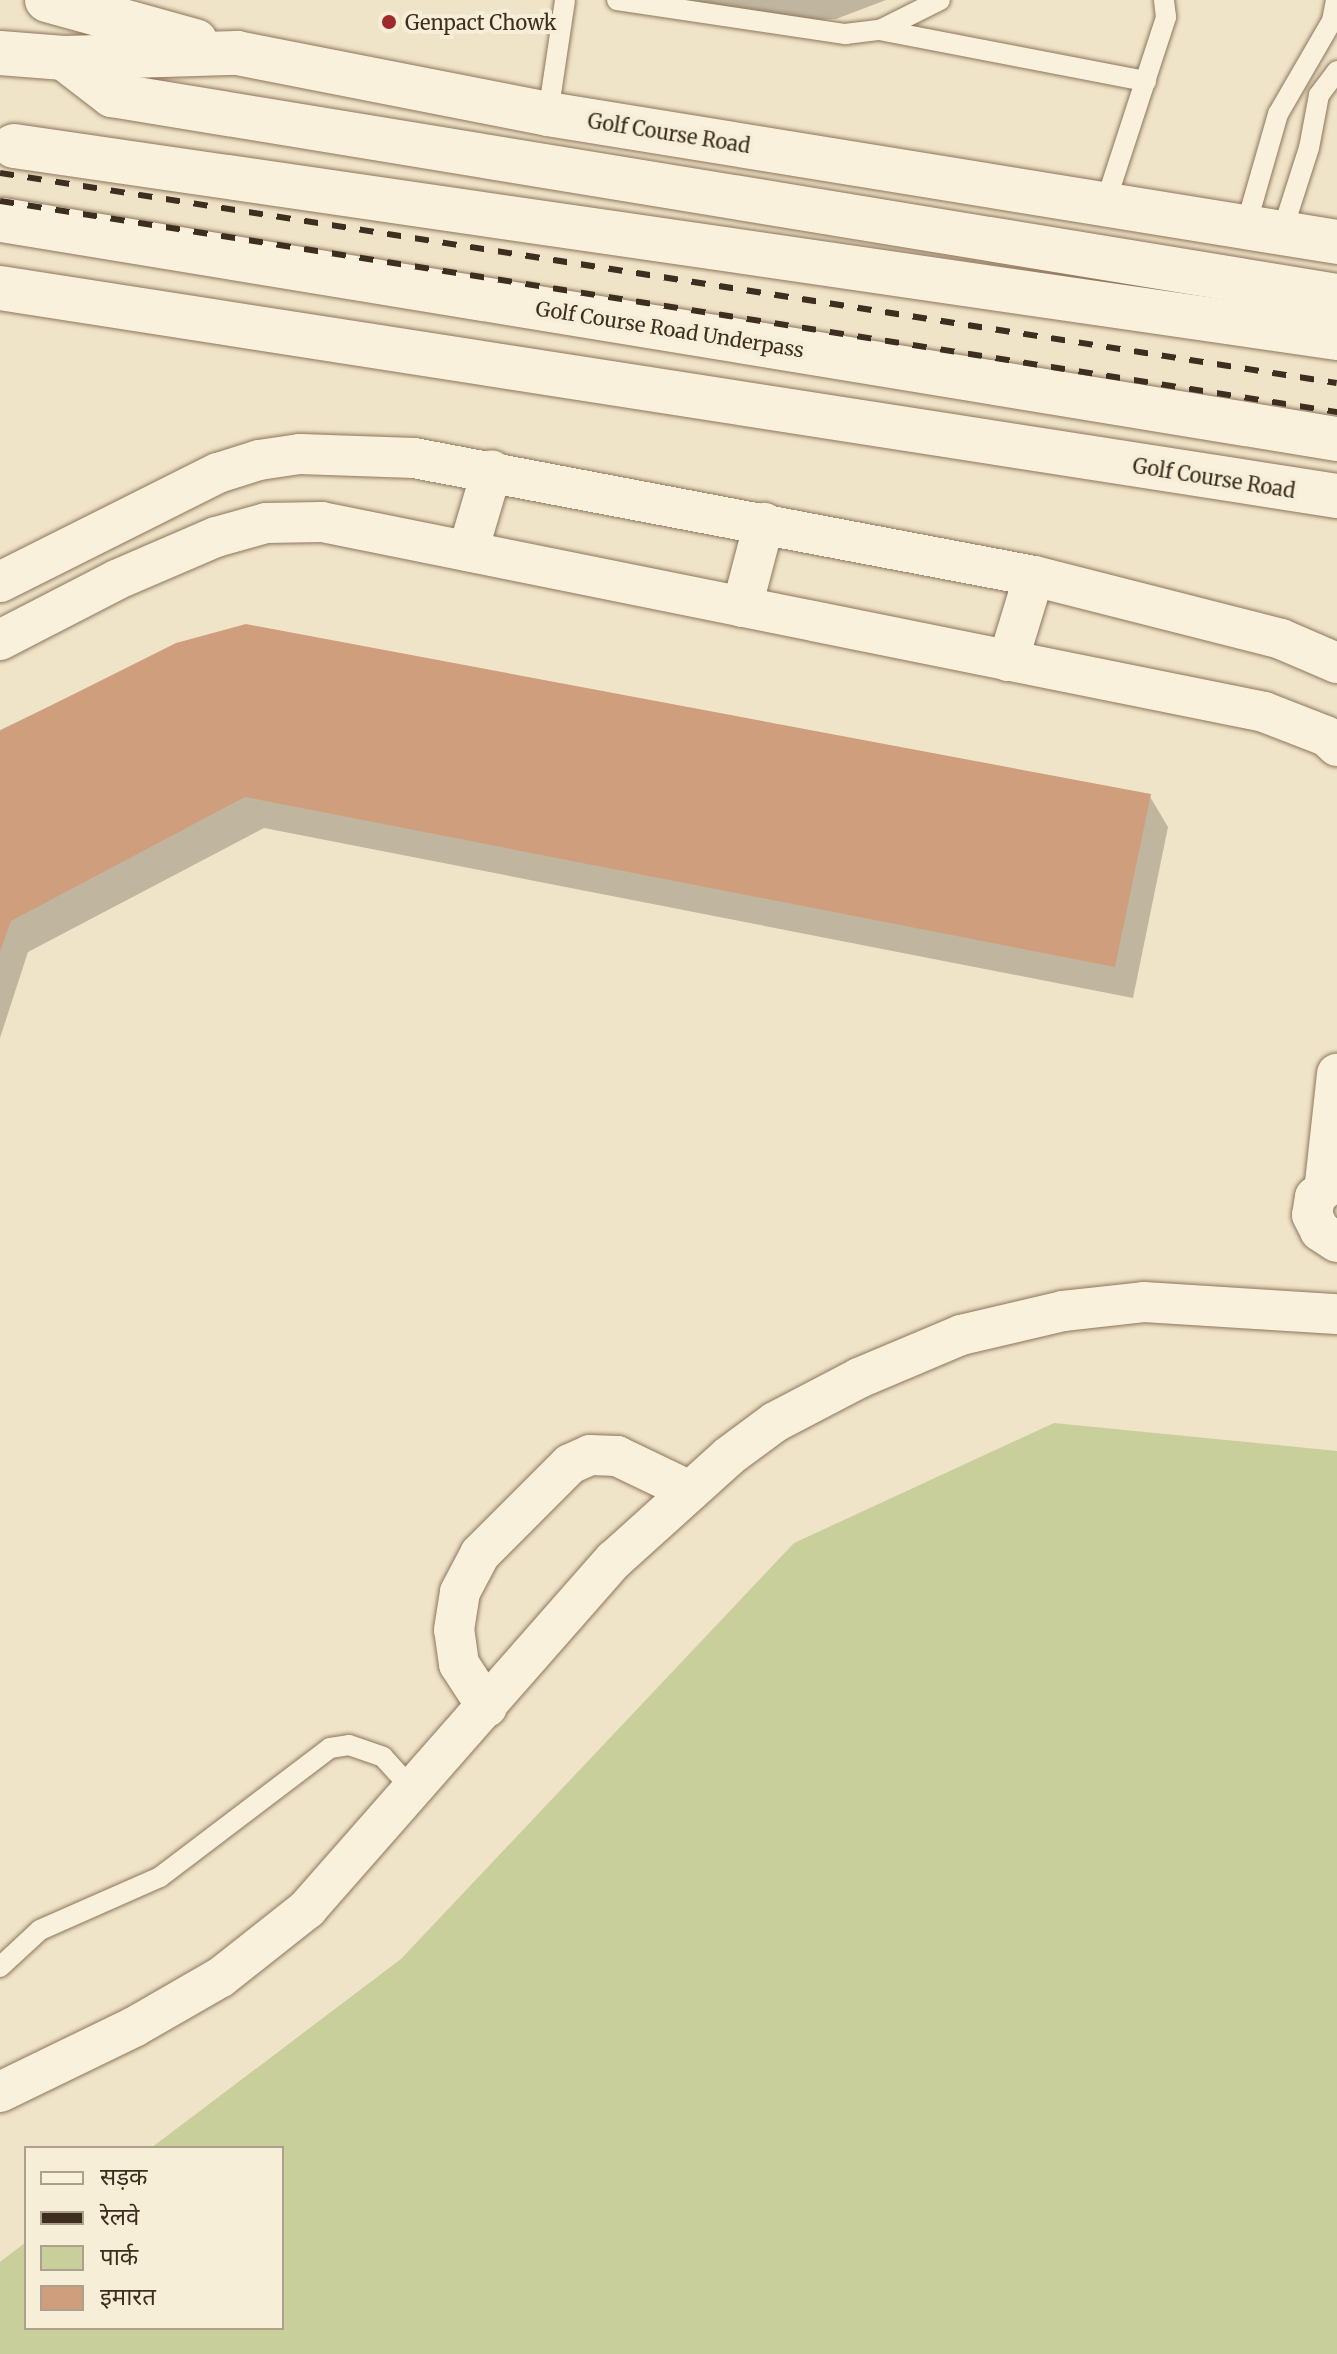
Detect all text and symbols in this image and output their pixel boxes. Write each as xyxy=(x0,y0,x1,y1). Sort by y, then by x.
place label: Genpact Chowk xyxy=(405,10,557,34)
marker: Genpact Chowk xyxy=(380,13,398,31)
street label: Golf Course Road xyxy=(586,108,752,158)
street label: Golf Course Road Underpass xyxy=(534,296,806,362)
street label: Golf Course Road xyxy=(1131,453,1297,503)
legend xyxy=(24,2146,284,2330)
text: सड़क xyxy=(100,2161,148,2192)
text: रेलवे xyxy=(100,2201,139,2232)
text: पार्क xyxy=(100,2241,138,2272)
text: इमारत xyxy=(100,2281,156,2312)

